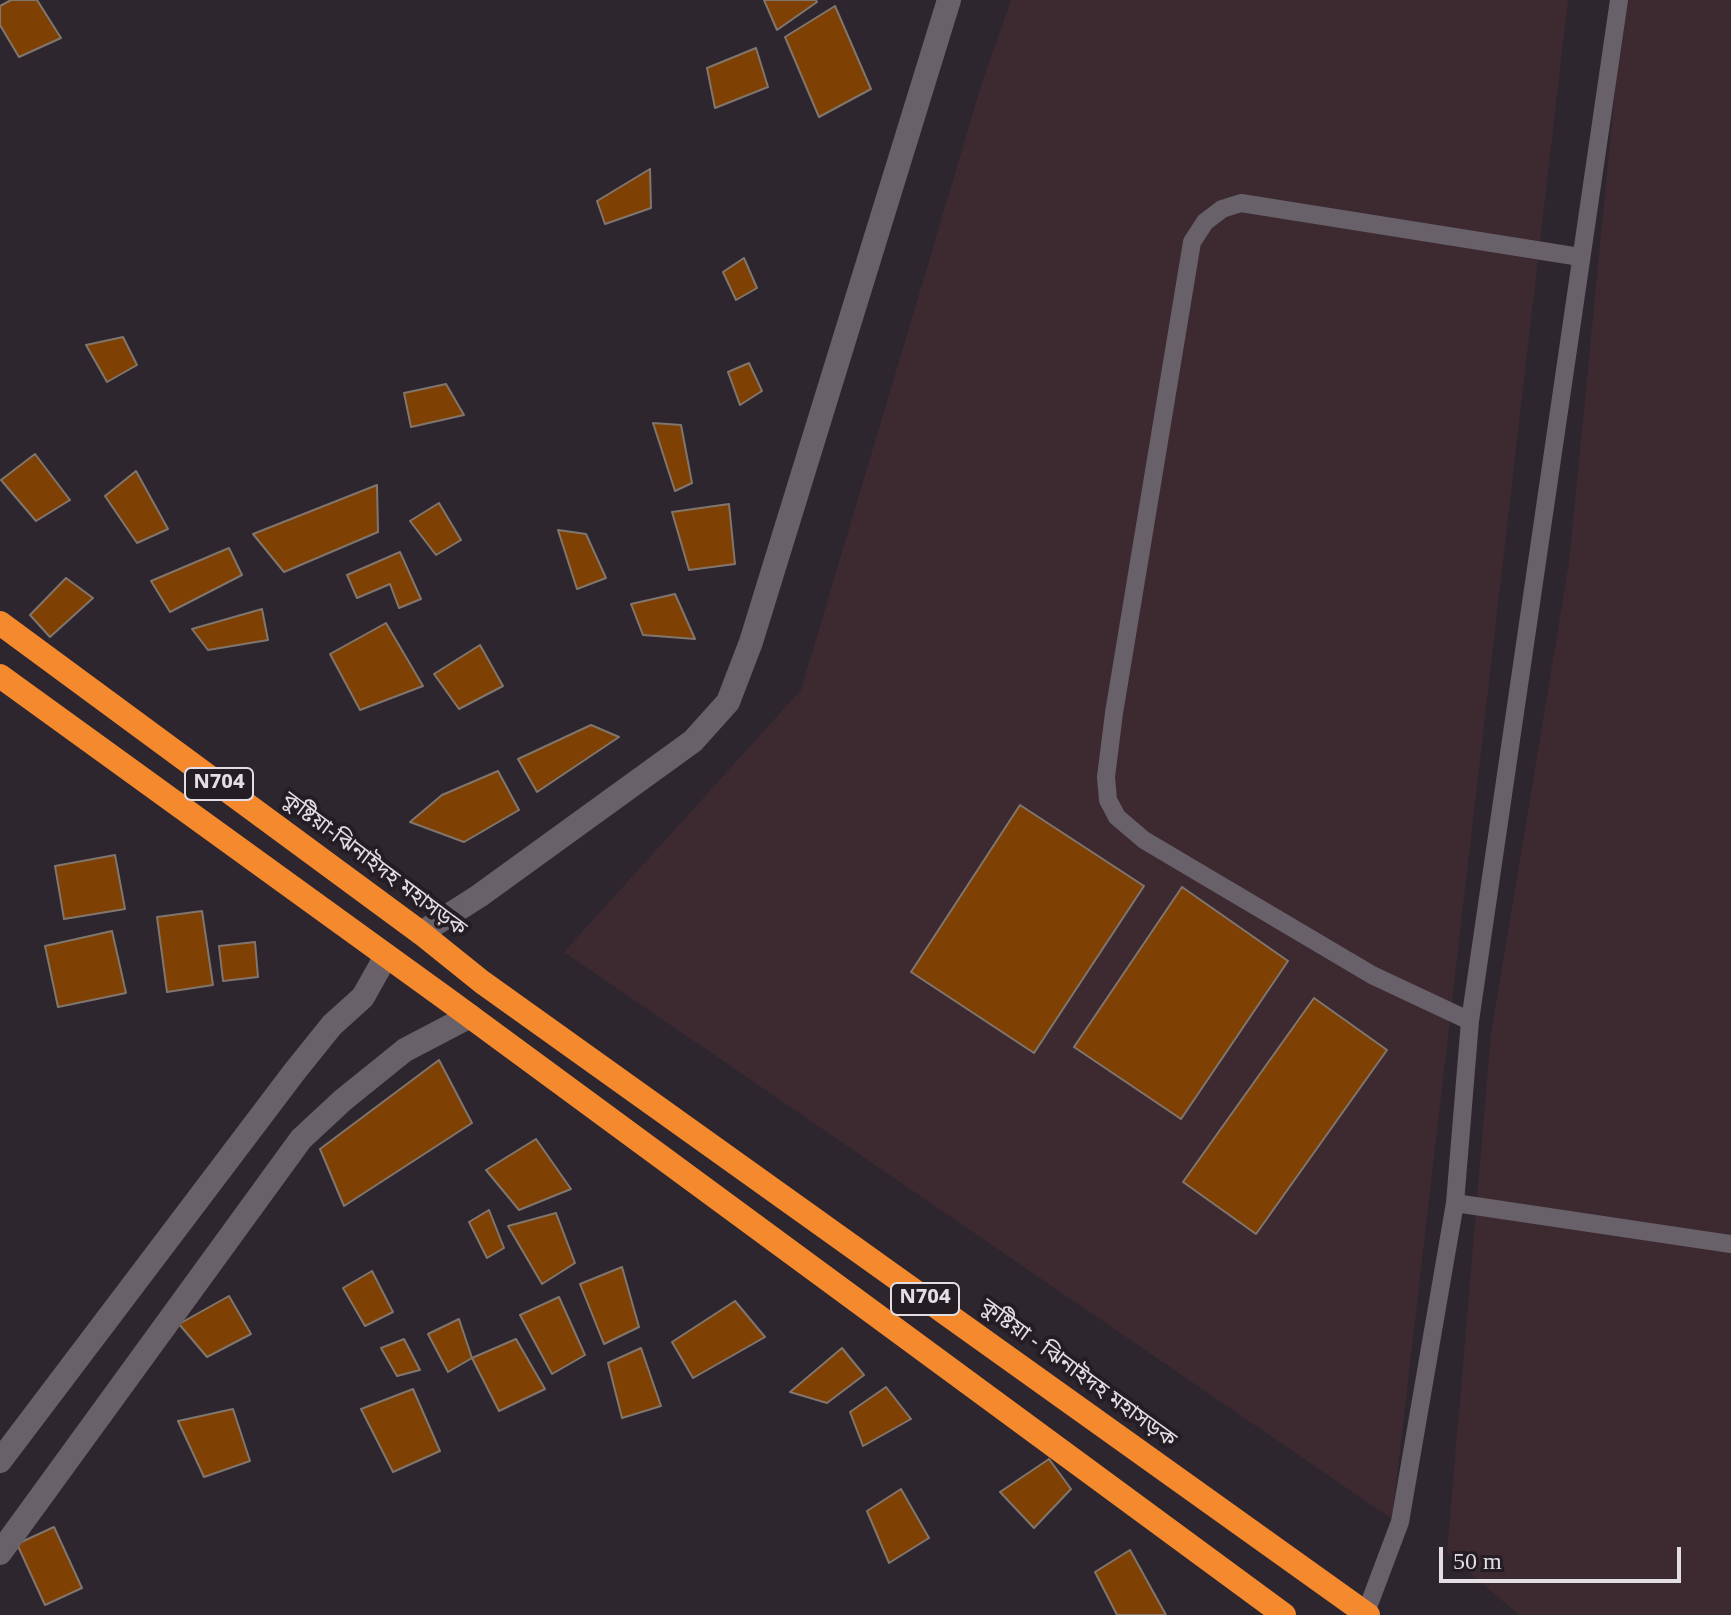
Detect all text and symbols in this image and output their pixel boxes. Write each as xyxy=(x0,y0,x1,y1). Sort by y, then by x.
road number: N704 xyxy=(185,768,253,800)
street label: কুষ্টিয়া-ঝিনাইদহ মহাসড়ক xyxy=(276,788,470,944)
road number: N704 xyxy=(891,1283,959,1315)
street label: কুষ্টিয়া - ঝিনাইদহ মহাসড়ক xyxy=(974,1295,1180,1455)
scale bar xyxy=(1443,1531,1685,1581)
text: 50 m xyxy=(1453,1548,1502,1574)

